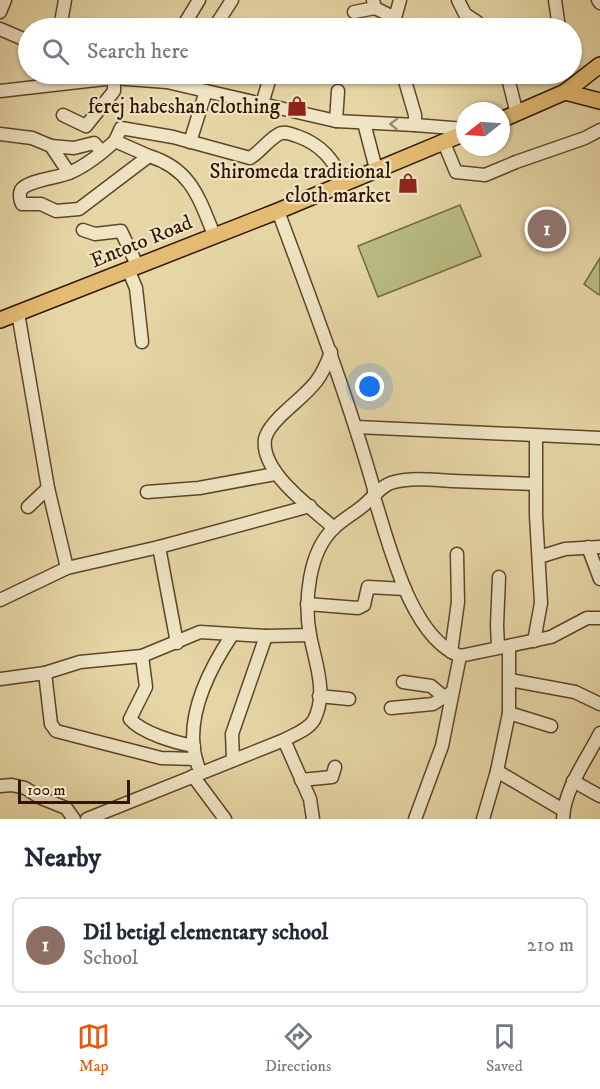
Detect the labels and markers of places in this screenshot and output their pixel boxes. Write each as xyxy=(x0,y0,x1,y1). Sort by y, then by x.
place label: ferej habeshan clothing xyxy=(88,94,281,120)
shop icon: ferej habeshan clothing xyxy=(285,94,309,118)
place label: Shiromeda traditional cloth market xyxy=(209,159,392,209)
shop icon: Shiromeda traditional cloth market xyxy=(396,171,420,195)
pin: 1 xyxy=(528,206,566,252)

